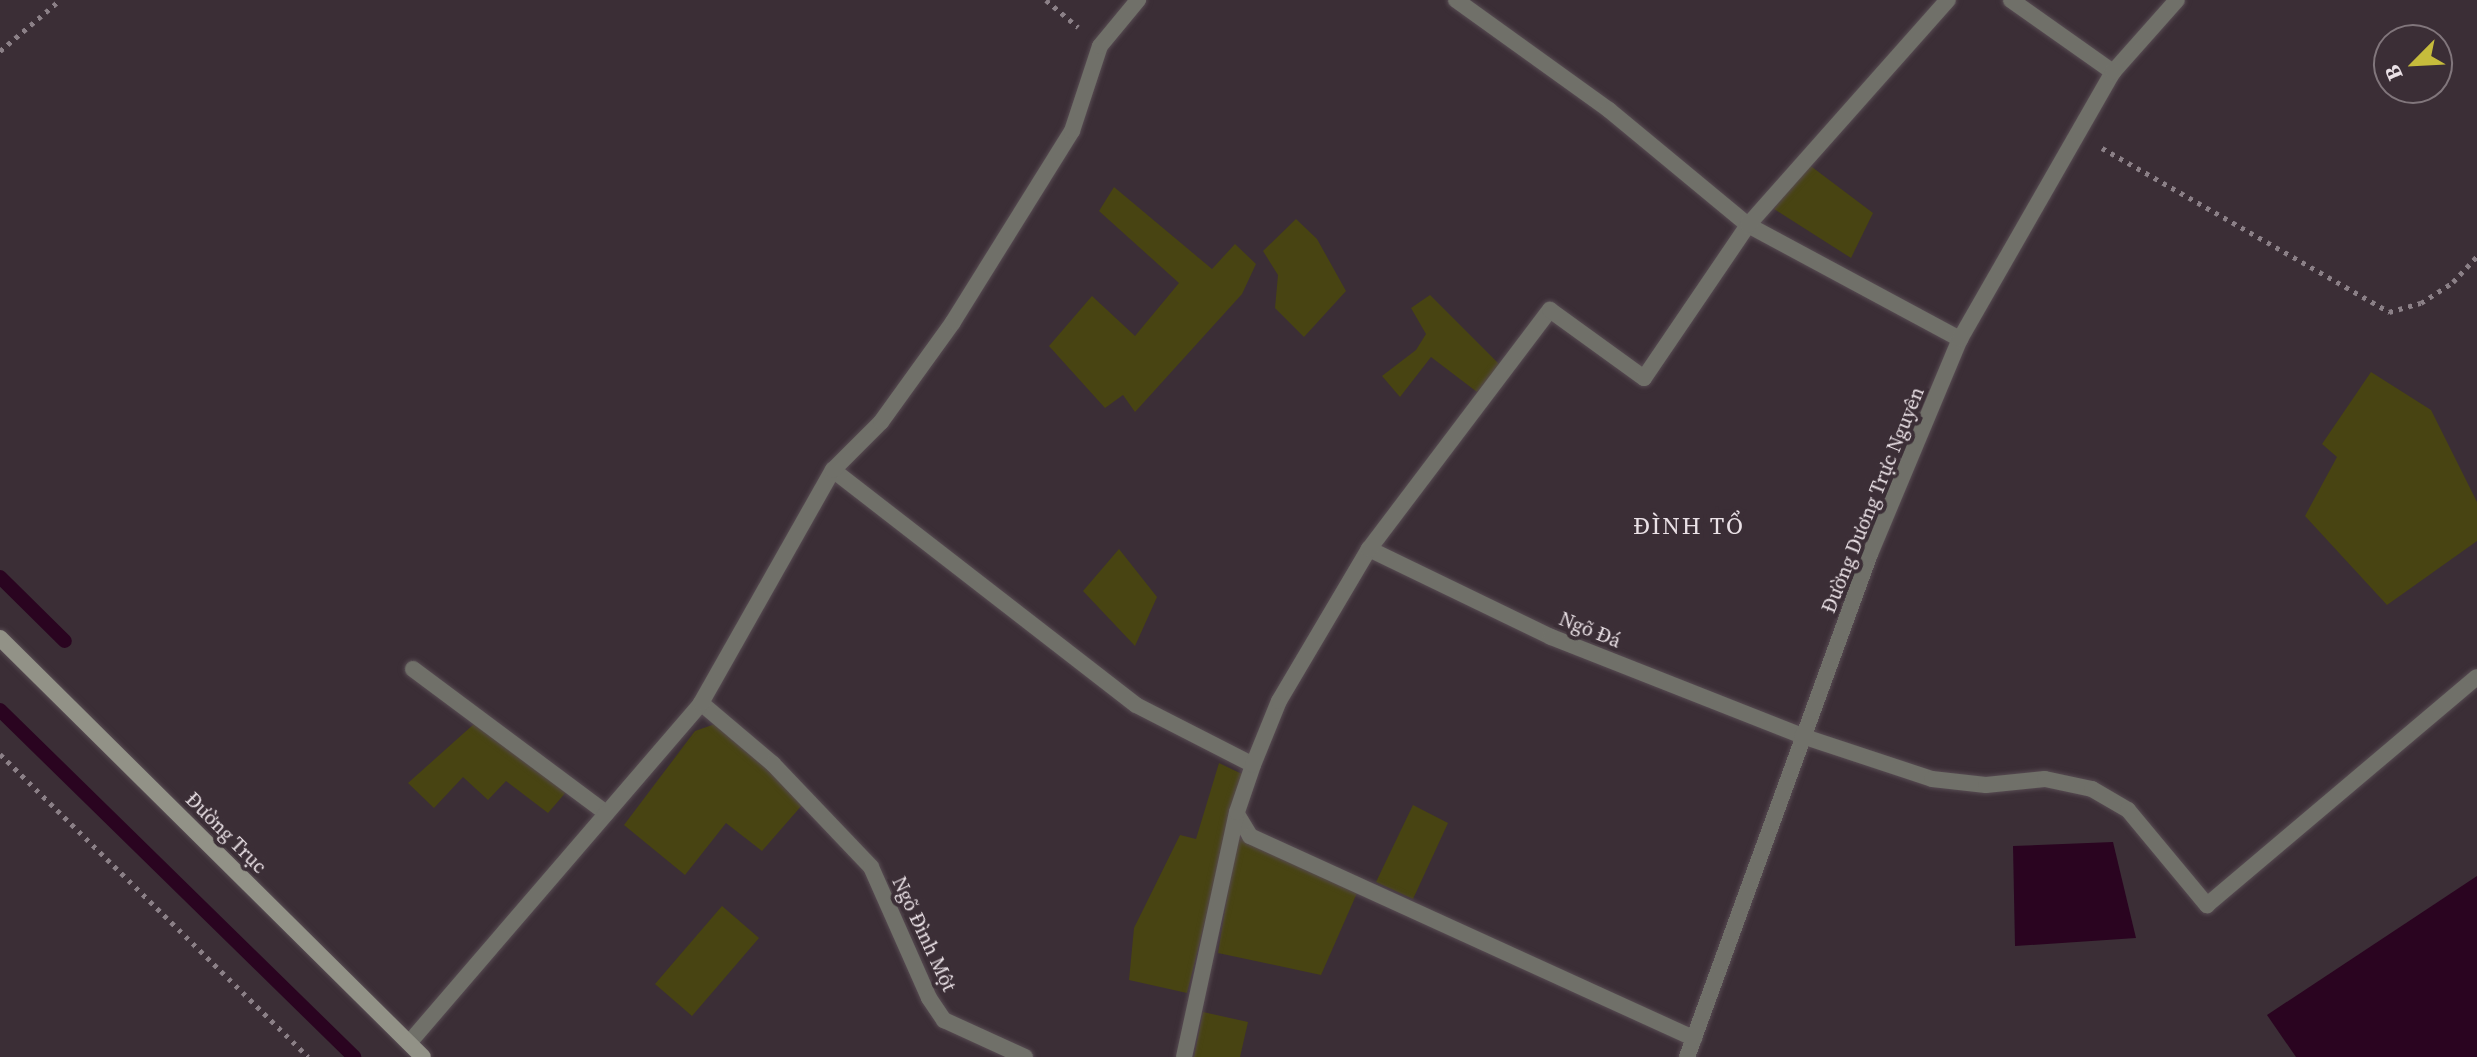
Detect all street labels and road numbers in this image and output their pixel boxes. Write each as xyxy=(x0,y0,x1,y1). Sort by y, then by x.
street label: Đường Dương Trực Nguyên xyxy=(1817,383,1929,617)
street label: Ngõ Đá xyxy=(1556,607,1624,653)
street label: Đường Trục xyxy=(180,787,272,879)
street label: Ngõ Đình Một xyxy=(887,873,961,995)

